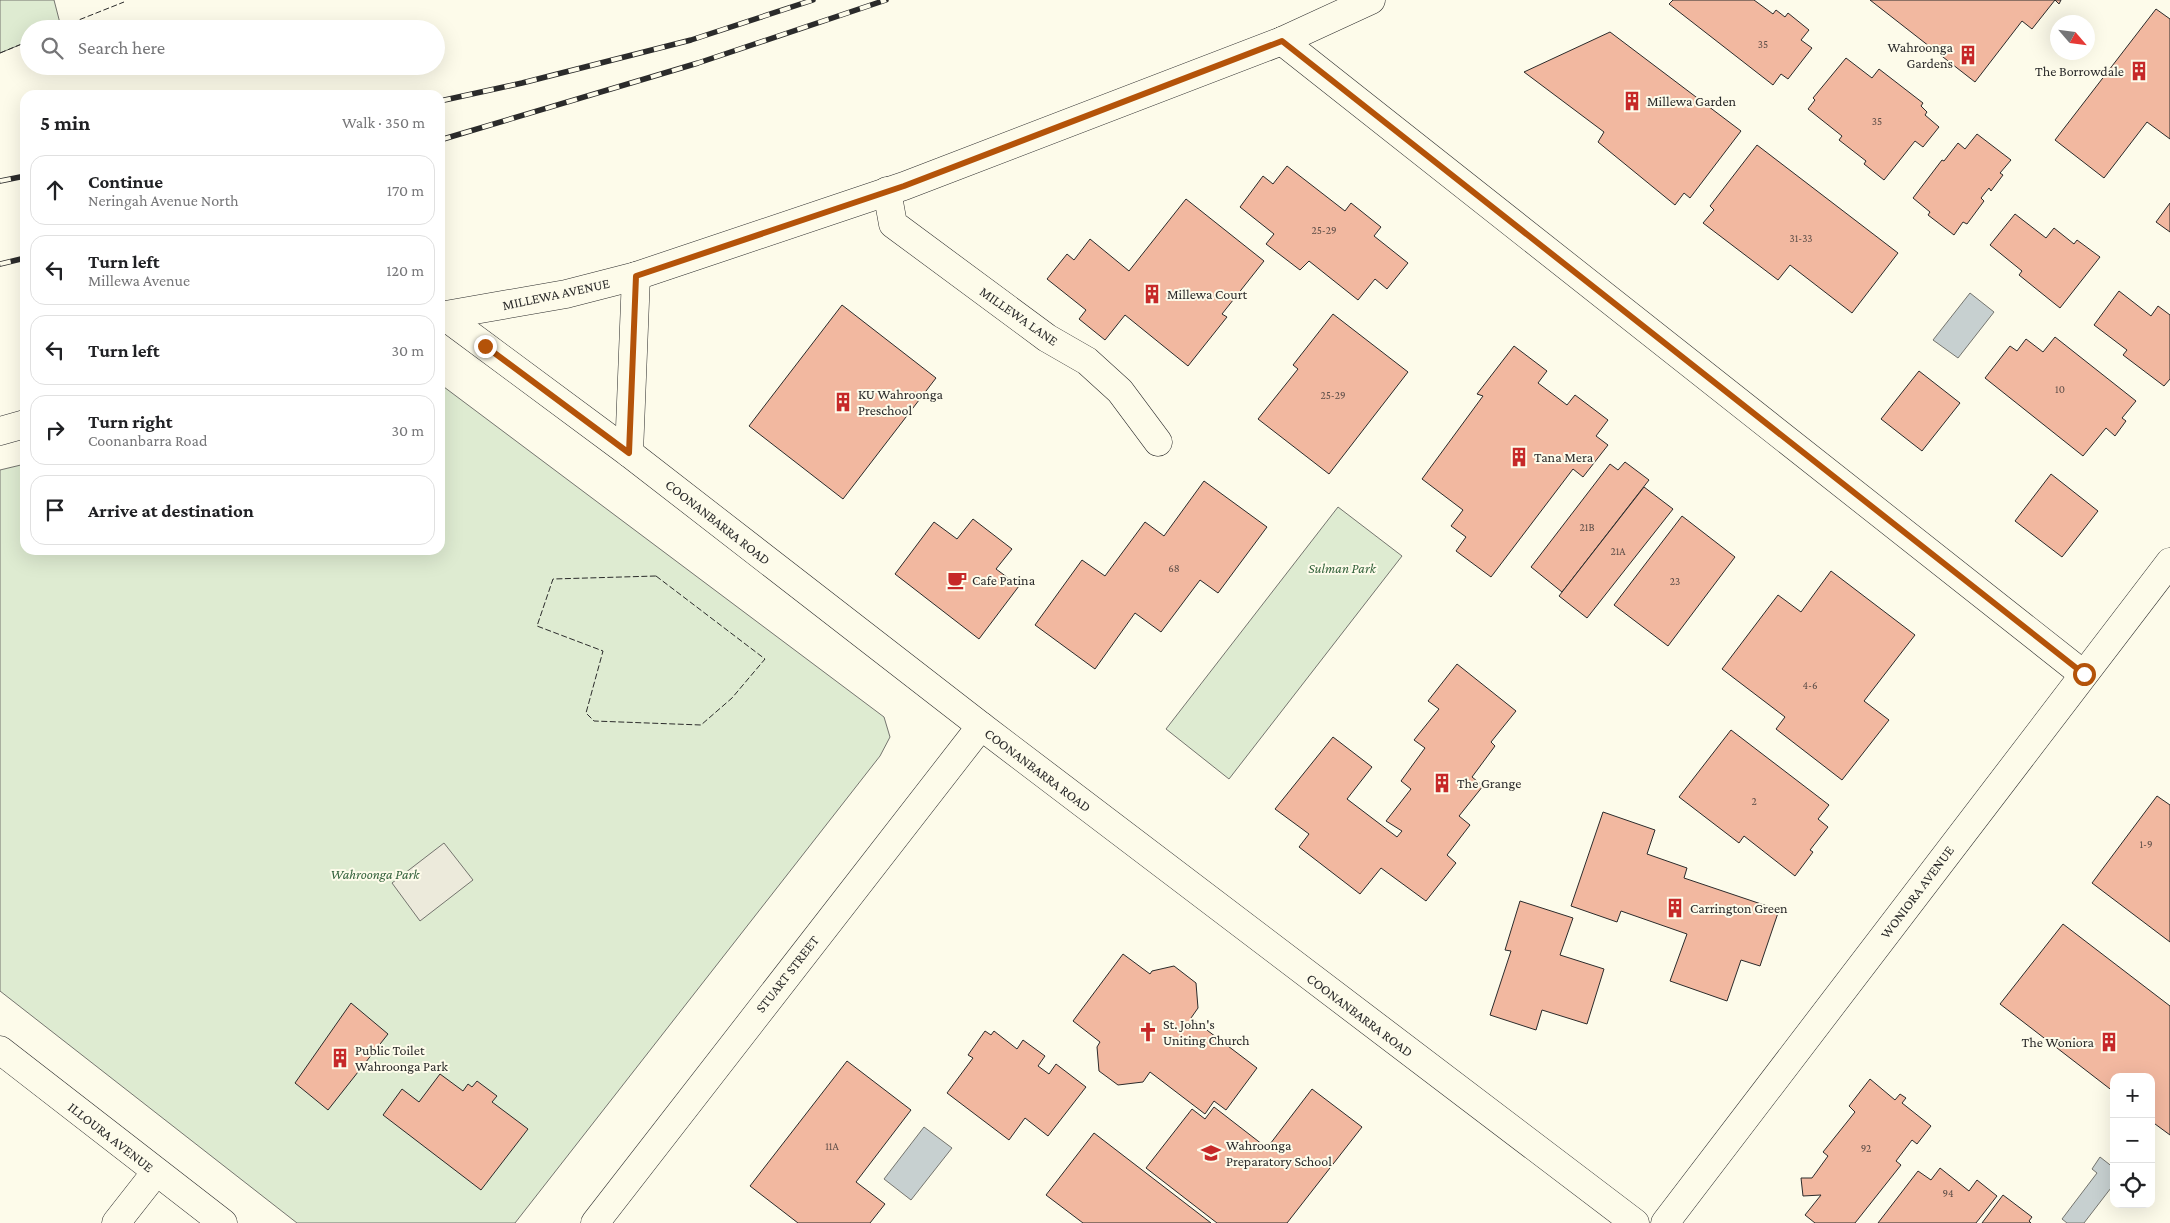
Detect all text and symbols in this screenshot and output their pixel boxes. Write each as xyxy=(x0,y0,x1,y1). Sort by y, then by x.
north arrow xyxy=(2050,15,2095,60)
search box xyxy=(20,20,445,75)
icon: search xyxy=(38,34,66,62)
text: Search here xyxy=(78,37,165,58)
house number: 35 xyxy=(1758,38,1768,50)
place label: Wahroonga Gardens xyxy=(1888,39,1954,71)
building icon: Wahroonga Gardens xyxy=(1957,44,1979,66)
building icon: The Borrowdale xyxy=(2128,60,2150,82)
place label: The Borrowdale xyxy=(2035,63,2124,79)
building icon: Millewa Garden xyxy=(1621,90,1643,112)
place label: Millewa Garden xyxy=(1647,93,1737,109)
text: 5 min xyxy=(40,111,90,135)
text: Walk · 350 m xyxy=(342,114,425,131)
house number: 35 xyxy=(1872,115,1882,127)
text: Continue xyxy=(88,171,163,192)
icon: ahead xyxy=(41,176,69,204)
text: 170 m xyxy=(387,182,424,199)
text: Neringah Avenue North xyxy=(88,192,239,209)
house number: 25-29 xyxy=(1311,224,1337,236)
house number: 31-33 xyxy=(1789,232,1813,244)
text: Turn left xyxy=(88,251,160,272)
icon: left xyxy=(41,256,69,284)
text: 120 m xyxy=(386,262,424,279)
text: Millewa Avenue xyxy=(88,272,190,289)
street label: MILLEWA AVENUE xyxy=(501,275,612,313)
street label: MILLEWA LANE xyxy=(977,283,1062,349)
building icon: Millewa Court xyxy=(1141,283,1163,305)
place label: Millewa Court xyxy=(1167,286,1248,302)
route end xyxy=(474,335,497,358)
icon: left xyxy=(41,336,69,364)
text: Turn left xyxy=(88,340,160,361)
text: 30 m xyxy=(392,342,424,359)
house number: 10 xyxy=(2055,383,2065,395)
place label: KU Wahroonga Preschool xyxy=(858,386,944,418)
house number: 25-29 xyxy=(1320,389,1346,401)
building icon: KU Wahroonga Preschool xyxy=(832,391,854,413)
text: Turn right xyxy=(88,411,173,432)
icon: right xyxy=(41,416,69,444)
text: 30 m xyxy=(392,422,424,439)
text: Coonanbarra Road xyxy=(88,432,207,449)
building icon: Tana Mera xyxy=(1508,446,1530,468)
place label: Tana Mera xyxy=(1534,449,1594,465)
street label: COONANBARRA ROAD xyxy=(662,476,774,568)
icon: arrive xyxy=(41,496,69,524)
text: Arrive at destination xyxy=(88,500,254,521)
house number: 21B xyxy=(1580,521,1594,533)
house number: 21A xyxy=(1610,545,1626,557)
park label: Sulman Park xyxy=(1308,560,1377,576)
house number: 68 xyxy=(1168,562,1180,574)
cafe icon: Cafe Patina xyxy=(946,569,968,591)
place label: Cafe Patina xyxy=(972,572,1036,588)
house number: 23 xyxy=(1670,575,1680,587)
route start xyxy=(2073,663,2096,686)
house number: 4-6 xyxy=(1802,679,1818,691)
street label: COONANBARRA ROAD xyxy=(982,725,1094,815)
building icon: The Grange xyxy=(1431,772,1453,794)
place label: The Grange xyxy=(1457,775,1521,791)
house number: 2 xyxy=(1751,795,1757,807)
house number: 1-9 xyxy=(2139,838,2153,850)
street label: WONIORA AVENUE xyxy=(1877,842,1957,942)
park label: Wahroonga Park xyxy=(331,866,420,882)
building icon: Carrington Green xyxy=(1664,897,1686,919)
place label: Carrington Green xyxy=(1690,900,1788,916)
street label: STUART STREET xyxy=(752,932,822,1016)
street label: COONANBARRA ROAD xyxy=(1304,970,1416,1060)
place label: St. John's Uniting Church xyxy=(1163,1016,1250,1048)
church icon: St. John's Uniting Church xyxy=(1137,1021,1159,1043)
building icon: The Woniora xyxy=(2098,1031,2120,1053)
place label: The Woniora xyxy=(2022,1034,2095,1050)
place label: Public Toilet Wahroonga Park xyxy=(355,1042,448,1074)
building icon: Public Toilet Wahroonga Park xyxy=(329,1047,351,1069)
map controls xyxy=(2110,1073,2155,1208)
button: + xyxy=(2110,1073,2155,1118)
street label: ILLOURA AVENUE xyxy=(65,1099,157,1175)
button: − xyxy=(2110,1118,2155,1163)
place label: Wahroonga Preparatory School xyxy=(1226,1137,1332,1169)
house number: 11A xyxy=(825,1140,840,1152)
school or university icon: Wahroonga Preparatory School xyxy=(1200,1142,1222,1164)
house number: 92 xyxy=(1861,1142,1871,1154)
button: locate xyxy=(2110,1163,2155,1208)
house number: 94 xyxy=(1942,1187,1954,1199)

